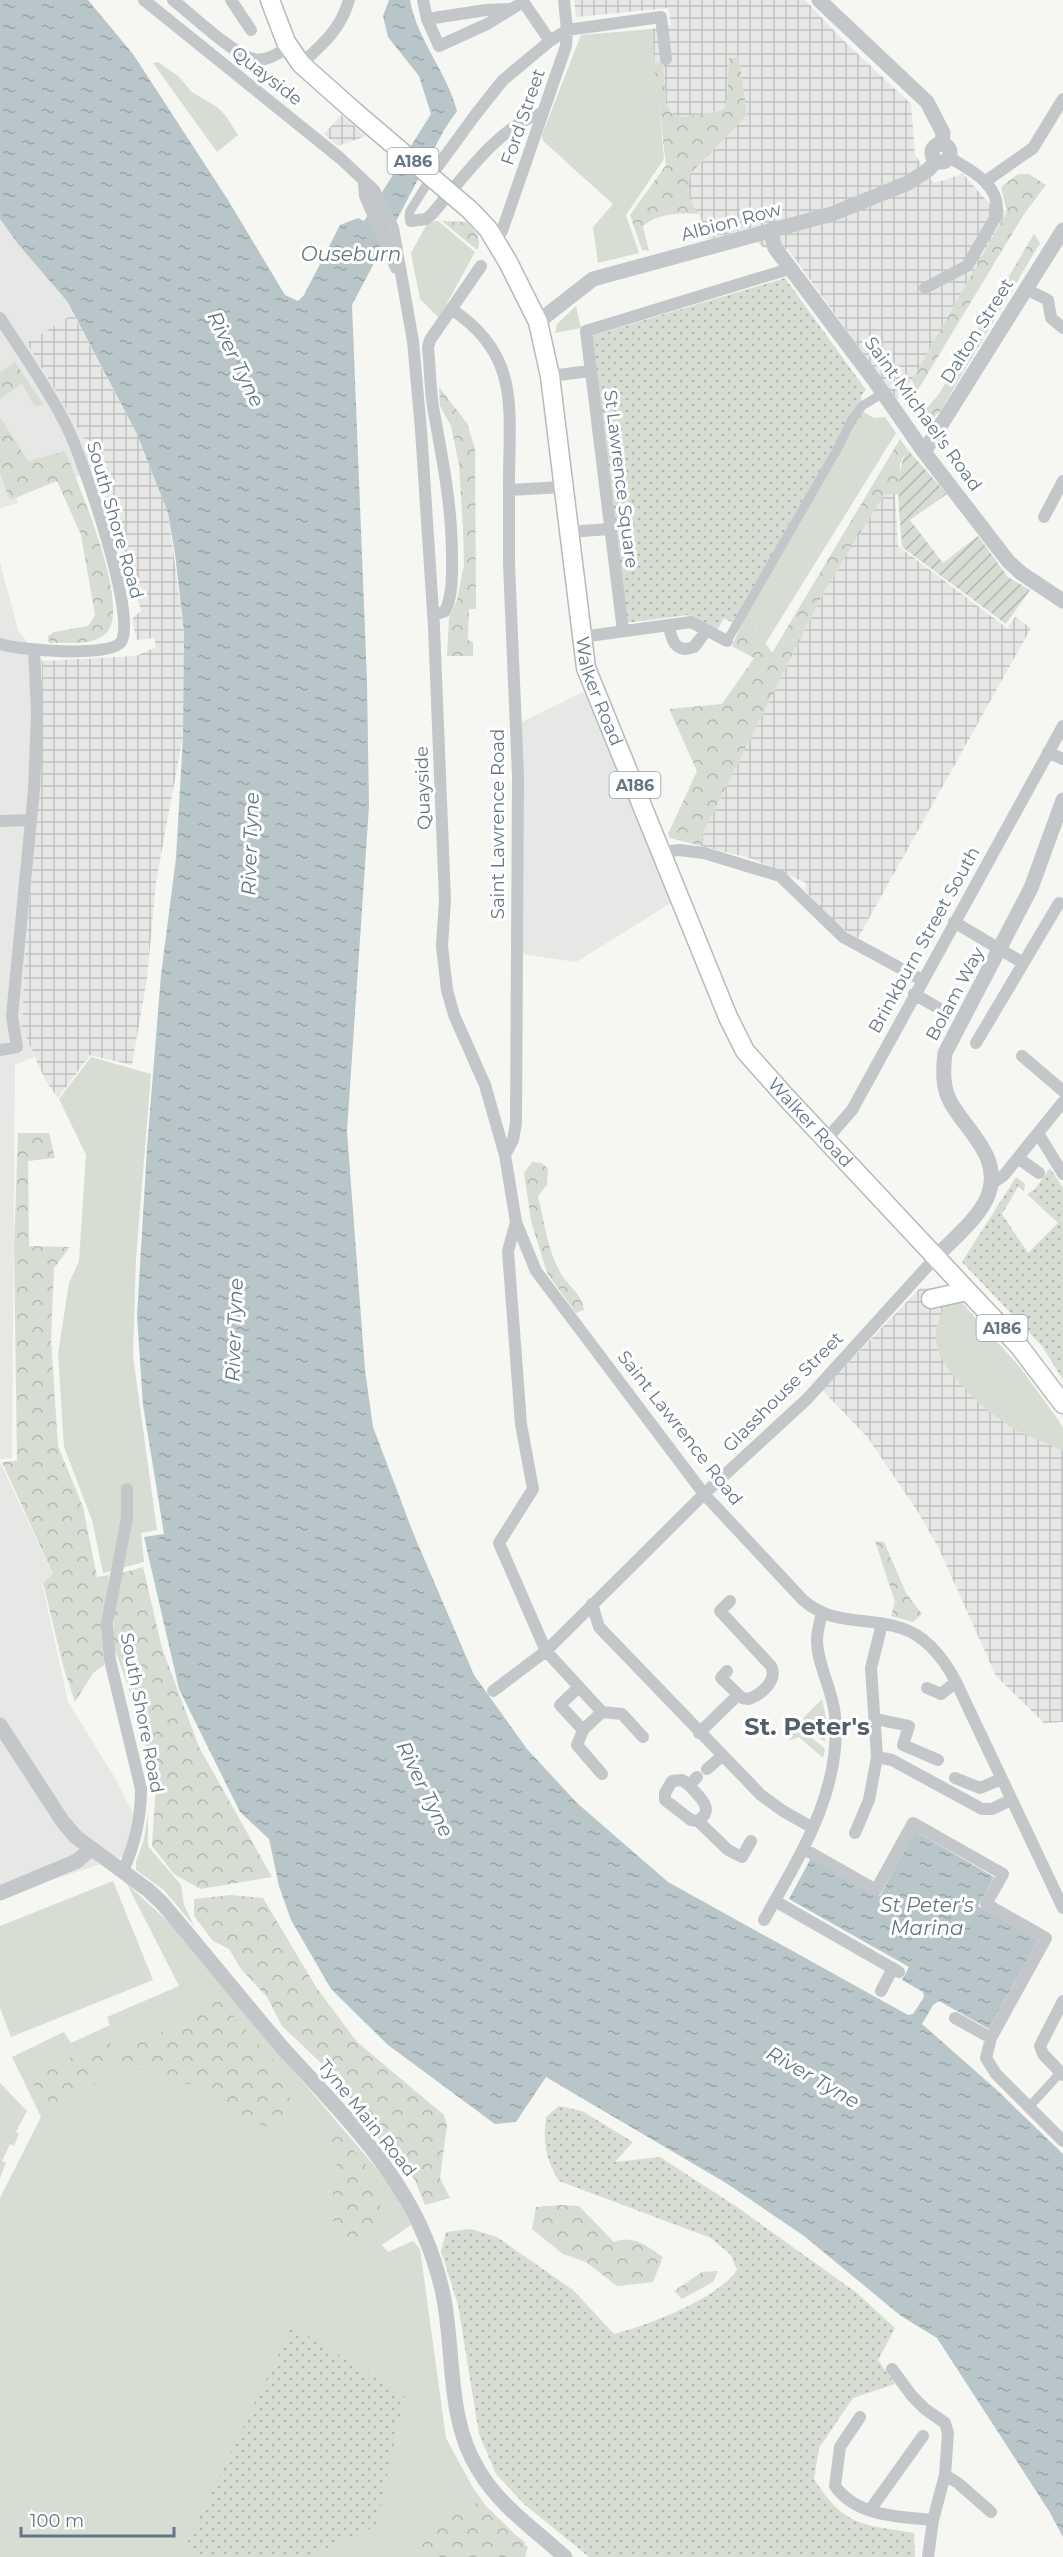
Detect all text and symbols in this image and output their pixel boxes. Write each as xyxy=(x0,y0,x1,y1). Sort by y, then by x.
street label: Quayside xyxy=(227,42,307,111)
street label: Ford Street xyxy=(496,66,550,168)
road number: A186 xyxy=(388,148,438,174)
street label: Albion Row xyxy=(678,198,784,246)
water label: Ouseburn xyxy=(301,242,401,266)
street label: Dalton Street xyxy=(936,274,1018,388)
water label: River Tyne xyxy=(202,307,270,411)
street label: Saint Michael's Road xyxy=(860,333,986,495)
street label: St Lawrence Square xyxy=(599,389,643,569)
street label: South Shore Road xyxy=(82,439,148,601)
street label: Walker Road xyxy=(571,635,627,749)
street label: Saint Lawrence Road xyxy=(487,729,509,919)
street label: Quayside xyxy=(411,746,435,830)
road number: A186 xyxy=(610,772,660,798)
water label: River Tyne xyxy=(236,792,264,896)
street label: Brinkburn Street South xyxy=(864,843,984,1037)
street label: Bolam Way xyxy=(921,943,989,1045)
street label: Walker Road xyxy=(763,1073,857,1172)
water label: River Tyne xyxy=(220,1278,248,1382)
road number: A186 xyxy=(976,1315,1028,1341)
street label: Glasshouse Street xyxy=(718,1327,848,1457)
street label: Saint Lawrence Road xyxy=(613,1346,747,1510)
street label: South Shore Road xyxy=(116,1631,168,1795)
district label: St. Peter's xyxy=(744,1712,870,1741)
water label: River Tyne xyxy=(391,1737,459,1841)
water label: St Peter's Marina xyxy=(880,1893,974,1940)
water label: River Tyne xyxy=(762,2041,864,2113)
street label: Tyne Main Road xyxy=(313,2055,421,2181)
scale bar xyxy=(21,2500,174,2538)
text: 100 m xyxy=(30,2510,84,2532)

